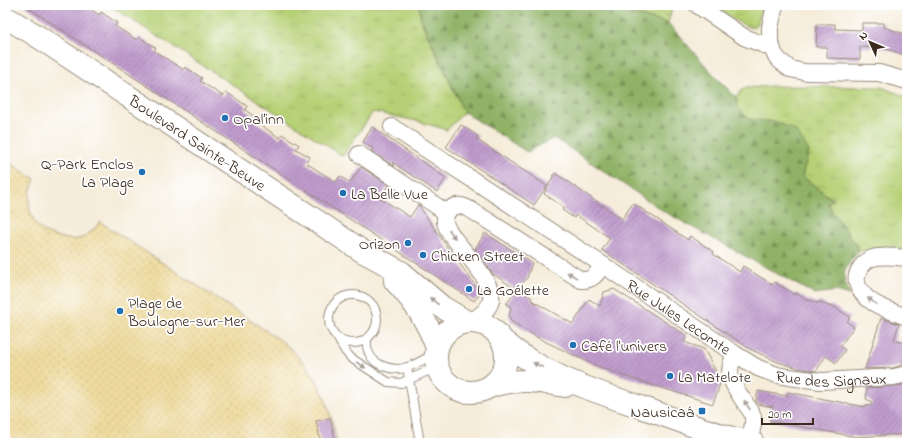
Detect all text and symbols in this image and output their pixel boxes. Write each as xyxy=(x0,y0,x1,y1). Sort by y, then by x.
north arrow xyxy=(850,22,890,62)
text: N xyxy=(855,28,872,44)
street label: Boulevard Sainte-Beuve xyxy=(122,89,271,199)
place label: Opal’inn xyxy=(233,108,284,132)
marker: Opal’inn xyxy=(220,113,230,123)
place label: Q-Park Enclos La Plage xyxy=(41,153,135,195)
marker: Q-Park Enclos La Plage xyxy=(137,167,147,177)
place label: La Belle Vue xyxy=(351,183,429,207)
marker: La Belle Vue xyxy=(338,188,348,198)
one-way arrow xyxy=(448,229,456,240)
place label: Orizon xyxy=(359,233,400,257)
marker: Orizon xyxy=(403,238,413,248)
place label: Chicken Street xyxy=(431,245,524,269)
marker: Chicken Street xyxy=(418,250,428,260)
one-way arrow xyxy=(566,271,578,278)
street label: Rue Jules Lecomte xyxy=(621,274,736,362)
place label: La Goélette xyxy=(477,279,550,303)
marker: La Goélette xyxy=(464,284,474,294)
place label: Plage de Boulogne-sur-Mer xyxy=(127,292,246,334)
one-way arrow xyxy=(429,296,440,305)
one-way arrow xyxy=(866,297,877,305)
marker: Plage de Boulogne-sur-Mer xyxy=(115,306,125,316)
place label: Café l'univers xyxy=(581,335,667,359)
marker: Café l'univers xyxy=(568,340,578,350)
one-way arrow xyxy=(355,362,367,369)
one-way arrow xyxy=(532,362,543,368)
street label: Rue des Signaux xyxy=(774,365,887,395)
place label: La Matelote xyxy=(678,366,752,390)
marker: La Matelote xyxy=(665,371,675,381)
one-way arrow xyxy=(743,399,750,411)
scale bar xyxy=(762,400,813,426)
place label: Nausicaá xyxy=(631,401,694,425)
marker: Nausicaá xyxy=(697,406,707,416)
text: 20 m xyxy=(768,406,791,424)

